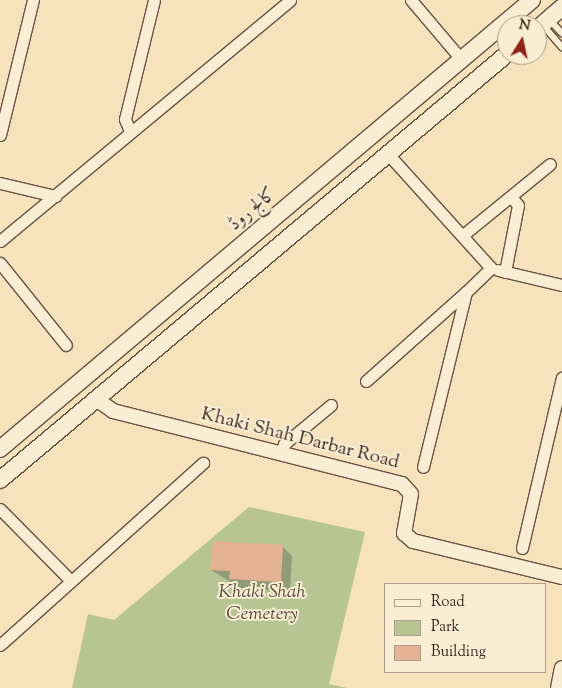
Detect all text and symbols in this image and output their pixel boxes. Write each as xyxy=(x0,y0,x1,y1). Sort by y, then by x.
north arrow xyxy=(497,15,547,65)
text: N xyxy=(517,15,532,37)
street label: کالج روڈ xyxy=(224,183,282,237)
street label: Khaki Shah Darbar Road xyxy=(199,403,401,475)
park label: Khaki Shah Cemetery xyxy=(218,582,306,626)
legend xyxy=(384,583,547,673)
text: Road xyxy=(431,592,465,613)
text: Park xyxy=(431,617,460,638)
text: Building xyxy=(431,642,486,663)

